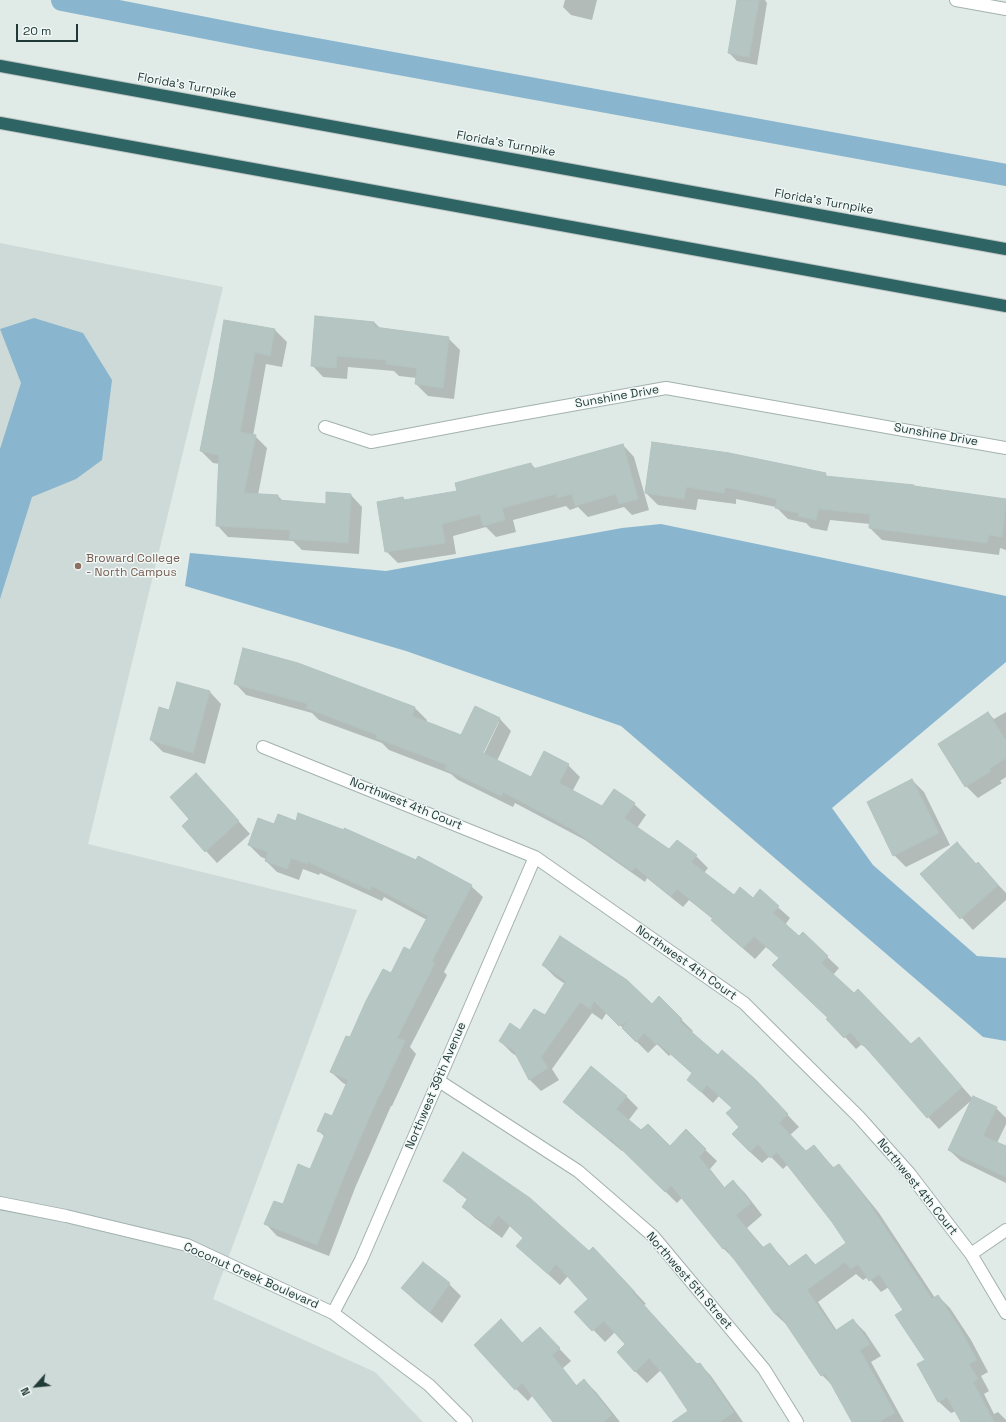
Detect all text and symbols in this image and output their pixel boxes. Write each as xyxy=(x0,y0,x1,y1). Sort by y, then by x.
scale bar xyxy=(18,16,80,42)
text: 20 m xyxy=(23,23,51,39)
street label: Florida's Turnpike xyxy=(136,70,238,102)
street label: Florida's Turnpike xyxy=(455,128,557,160)
street label: Florida's Turnpike xyxy=(773,186,875,218)
street label: Sunshine Drive xyxy=(574,383,660,411)
street label: Sunshine Drive xyxy=(893,421,979,449)
place label: Broward College - North Campus xyxy=(86,552,180,580)
marker: Broward College - North Campus xyxy=(73,561,83,571)
street label: Northwest 4th Court xyxy=(348,775,464,833)
street label: Northwest 4th Court xyxy=(633,923,739,1003)
street label: Northwest 39th Avenue xyxy=(403,1020,469,1152)
street label: Northwest 4th Court xyxy=(874,1136,960,1238)
street label: Northwest 5th Street xyxy=(643,1230,735,1332)
street label: Coconut Creek Boulevard xyxy=(181,1240,321,1312)
north arrow xyxy=(16,1366,56,1406)
text: N xyxy=(17,1385,33,1398)

